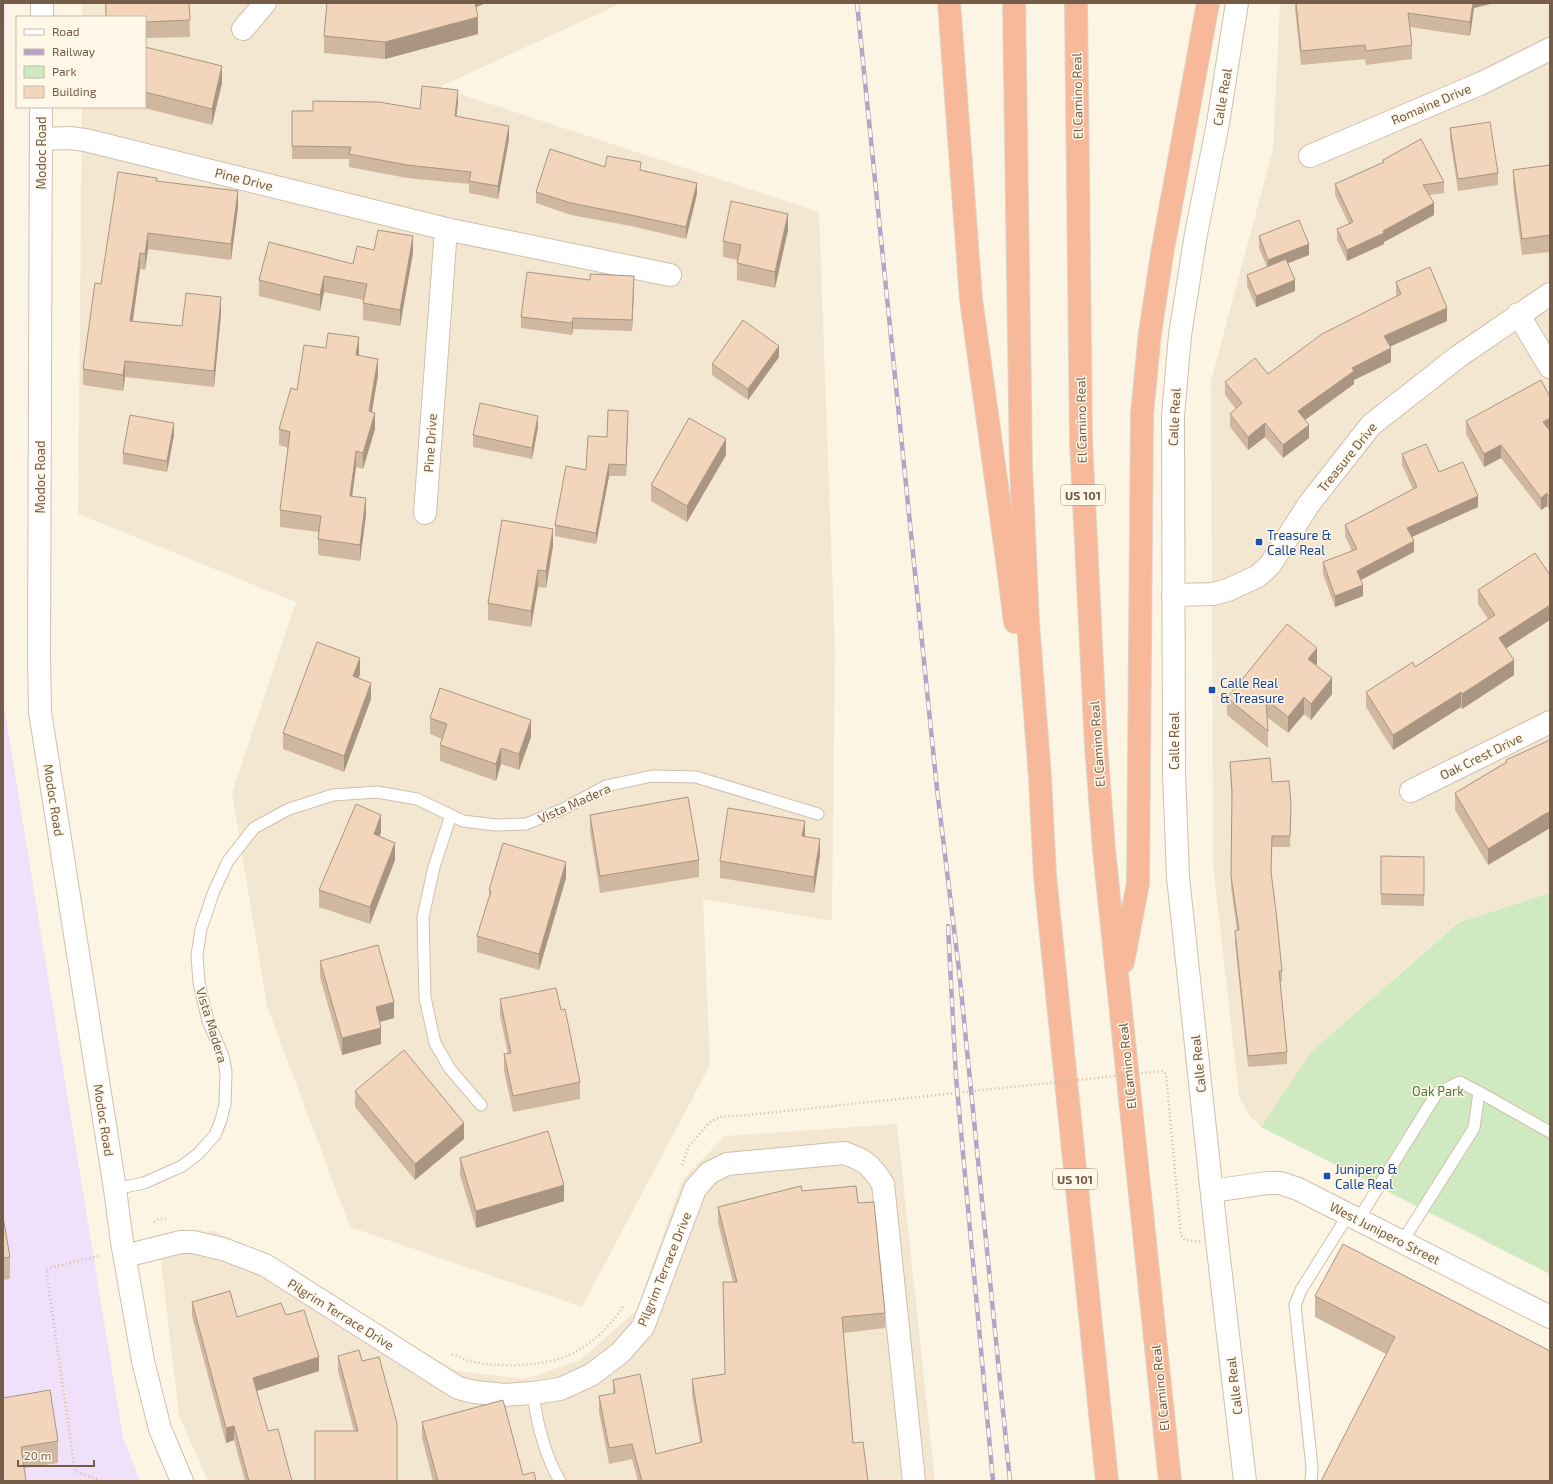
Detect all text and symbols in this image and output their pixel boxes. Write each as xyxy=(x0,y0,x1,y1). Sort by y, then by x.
legend xyxy=(16,16,146,108)
text: Road xyxy=(52,24,80,38)
text: Railway xyxy=(52,44,96,58)
street label: El Camino Real xyxy=(1068,52,1086,139)
text: Park xyxy=(52,64,77,78)
street label: Calle Real xyxy=(1209,67,1235,127)
street label: Romaine Drive xyxy=(1389,80,1473,128)
text: Building xyxy=(52,84,97,98)
street label: Modoc Road xyxy=(33,117,49,189)
street label: Pine Drive xyxy=(213,164,275,194)
street label: El Camino Real xyxy=(1072,376,1090,463)
street label: Calle Real xyxy=(1164,387,1184,446)
street label: Pine Drive xyxy=(420,413,440,473)
street label: Treasure Drive xyxy=(1314,419,1380,495)
street label: Modoc Road xyxy=(32,441,48,513)
road number: US 101 xyxy=(1061,485,1105,505)
place label: Treasure & Calle Real xyxy=(1267,527,1331,558)
marker: Treasure & Calle Real xyxy=(1254,537,1264,547)
place label: Calle Real & Treasure xyxy=(1220,675,1284,706)
marker: Calle Real & Treasure xyxy=(1207,685,1217,695)
street label: El Camino Real xyxy=(1086,700,1108,788)
street label: Calle Real xyxy=(1166,712,1182,770)
street label: Oak Crest Drive xyxy=(1437,729,1525,783)
street label: Modoc Road xyxy=(40,763,68,837)
street label: Vista Madera xyxy=(535,780,613,826)
street label: Vista Madera xyxy=(193,985,231,1065)
street label: El Camino Real xyxy=(1115,1022,1139,1110)
street label: Calle Real xyxy=(1187,1034,1209,1094)
street label: Modoc Road xyxy=(90,1083,118,1157)
park label: Oak Park xyxy=(1412,1083,1464,1099)
place label: Junipero & Calle Real xyxy=(1335,1161,1398,1192)
road number: US 101 xyxy=(1053,1169,1097,1189)
marker: Junipero & Calle Real xyxy=(1322,1171,1332,1181)
street label: West Junipero Street xyxy=(1327,1198,1443,1268)
street label: Pilgrim Terrace Drive xyxy=(634,1209,694,1329)
street label: Pilgrim Terrace Drive xyxy=(285,1275,397,1353)
street label: El Camino Real xyxy=(1148,1344,1172,1432)
street label: Calle Real xyxy=(1223,1356,1245,1416)
scale bar xyxy=(18,1442,94,1468)
text: 20 m xyxy=(24,1448,51,1462)

